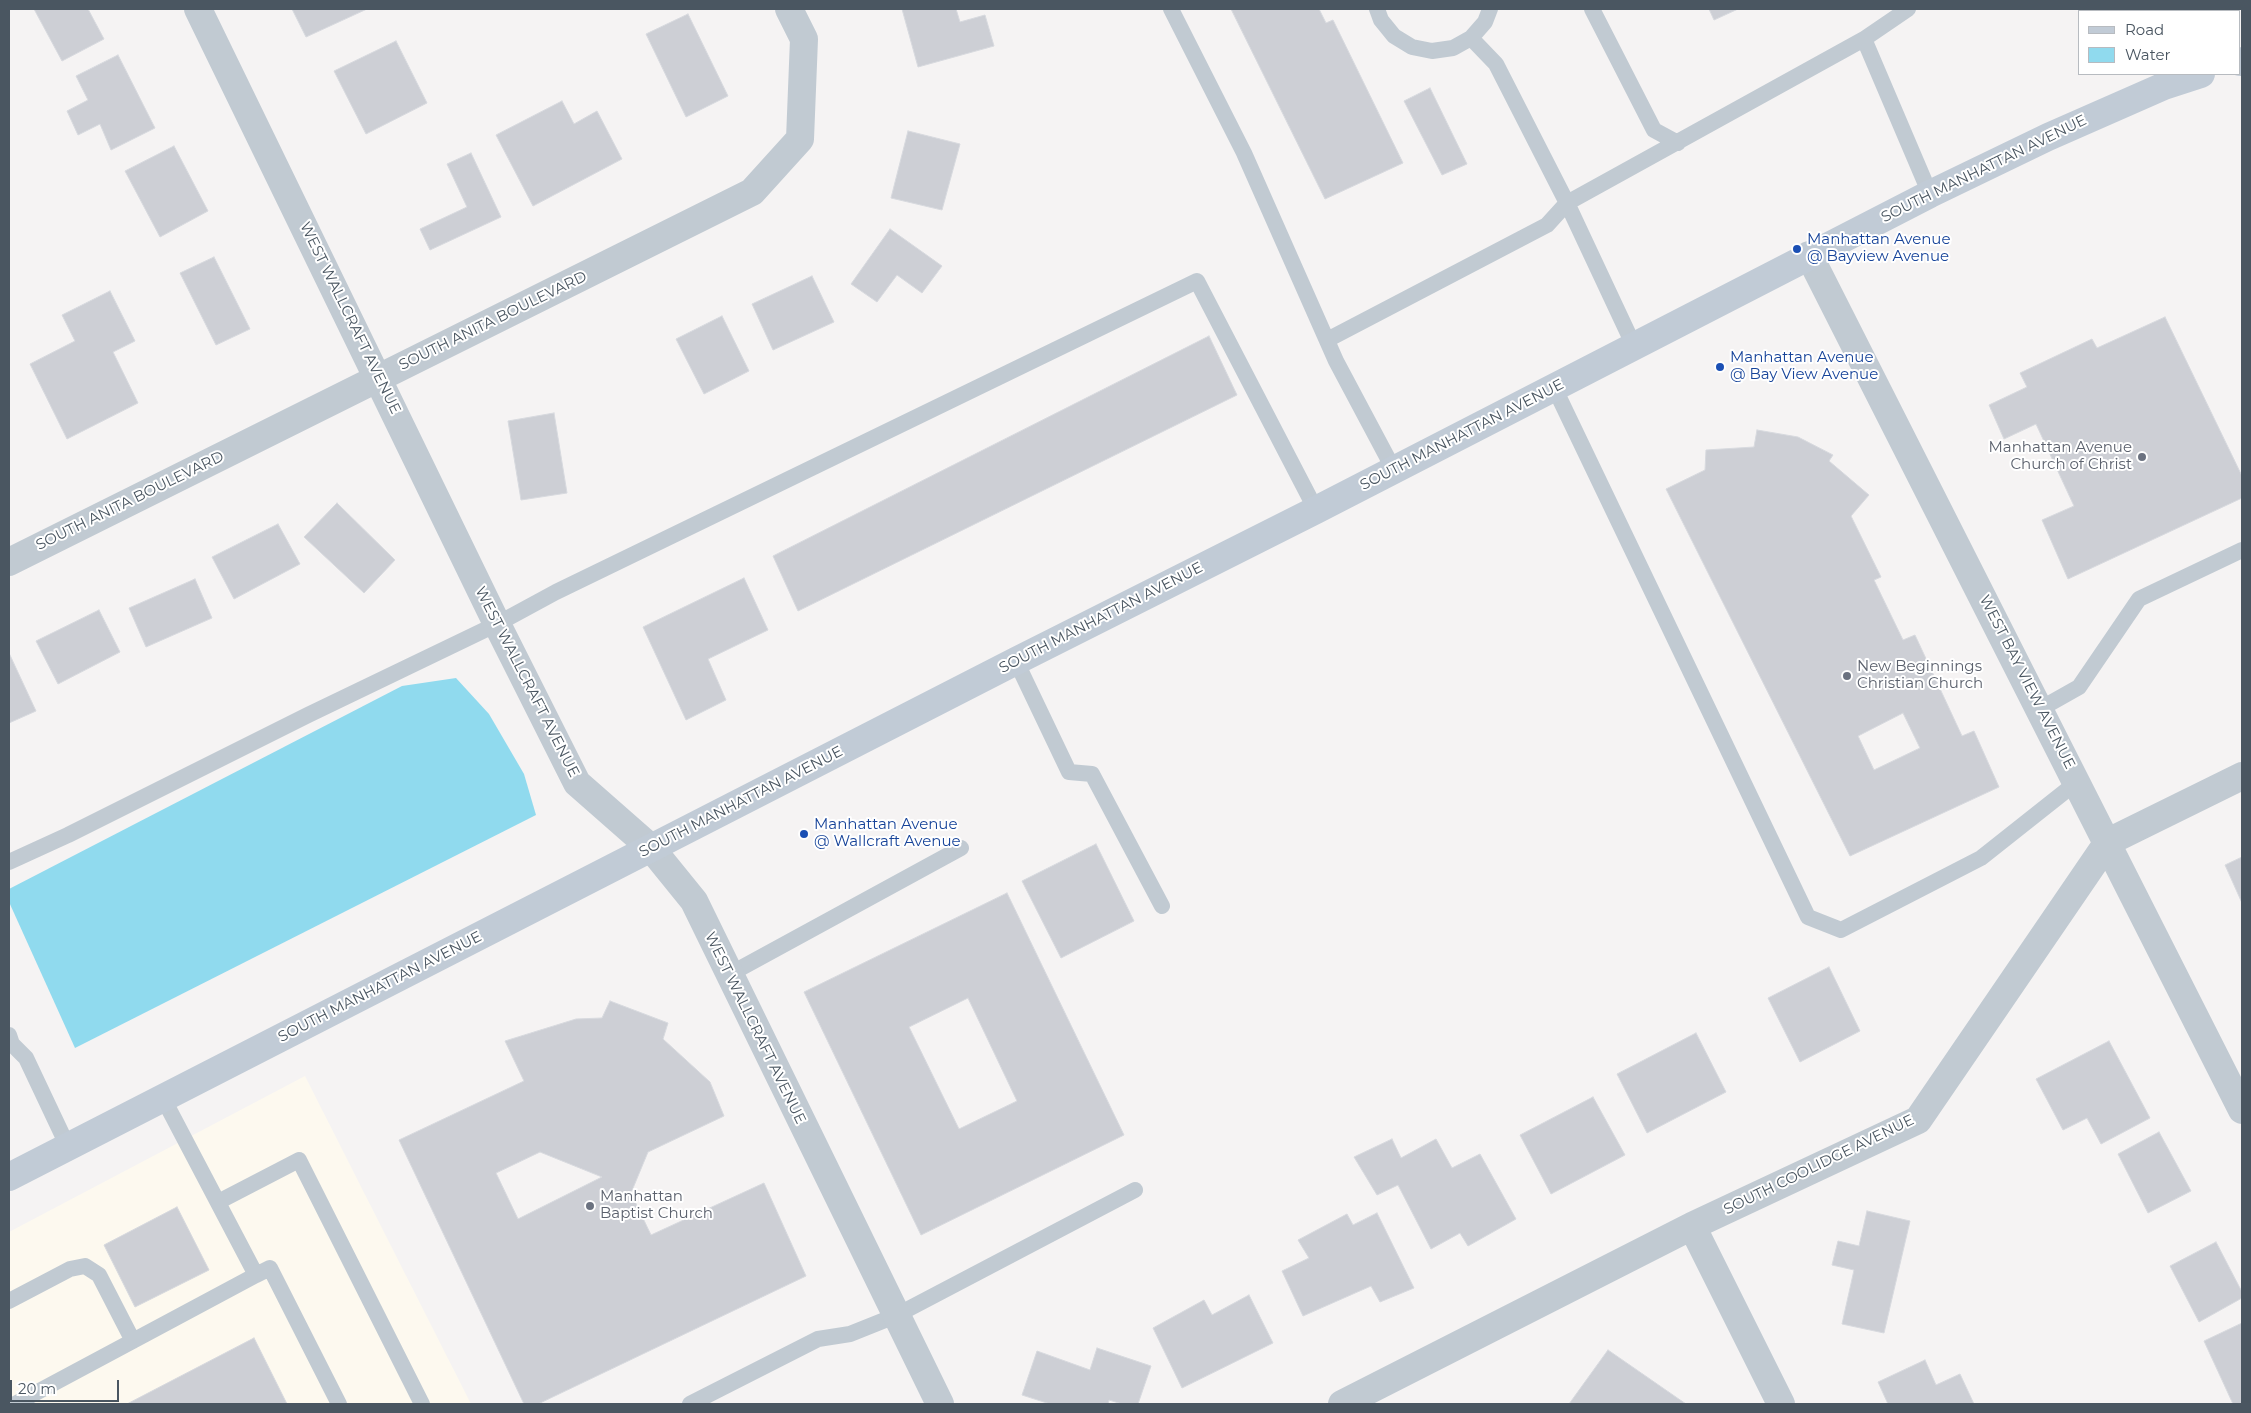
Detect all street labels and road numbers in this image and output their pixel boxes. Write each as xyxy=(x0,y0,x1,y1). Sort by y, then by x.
street label: SOUTH MANHATTAN AVENUE xyxy=(1878,111,2090,227)
street label: WEST WALLCRAFT AVENUE xyxy=(296,219,404,417)
street label: SOUTH ANITA BOULEVARD xyxy=(396,268,590,374)
street label: SOUTH MANHATTAN AVENUE xyxy=(1357,376,1567,494)
street label: SOUTH ANITA BOULEVARD xyxy=(33,448,227,554)
street label: SOUTH MANHATTAN AVENUE xyxy=(996,559,1206,677)
street label: WEST WALLCRAFT AVENUE xyxy=(471,584,583,780)
street label: WEST BAY VIEW AVENUE xyxy=(1975,592,2079,772)
street label: SOUTH MANHATTAN AVENUE xyxy=(636,743,846,861)
street label: SOUTH MANHATTAN AVENUE xyxy=(275,928,485,1046)
street label: WEST WALLCRAFT AVENUE xyxy=(701,929,809,1127)
street label: SOUTH COOLIDGE AVENUE xyxy=(1721,1111,1917,1219)

